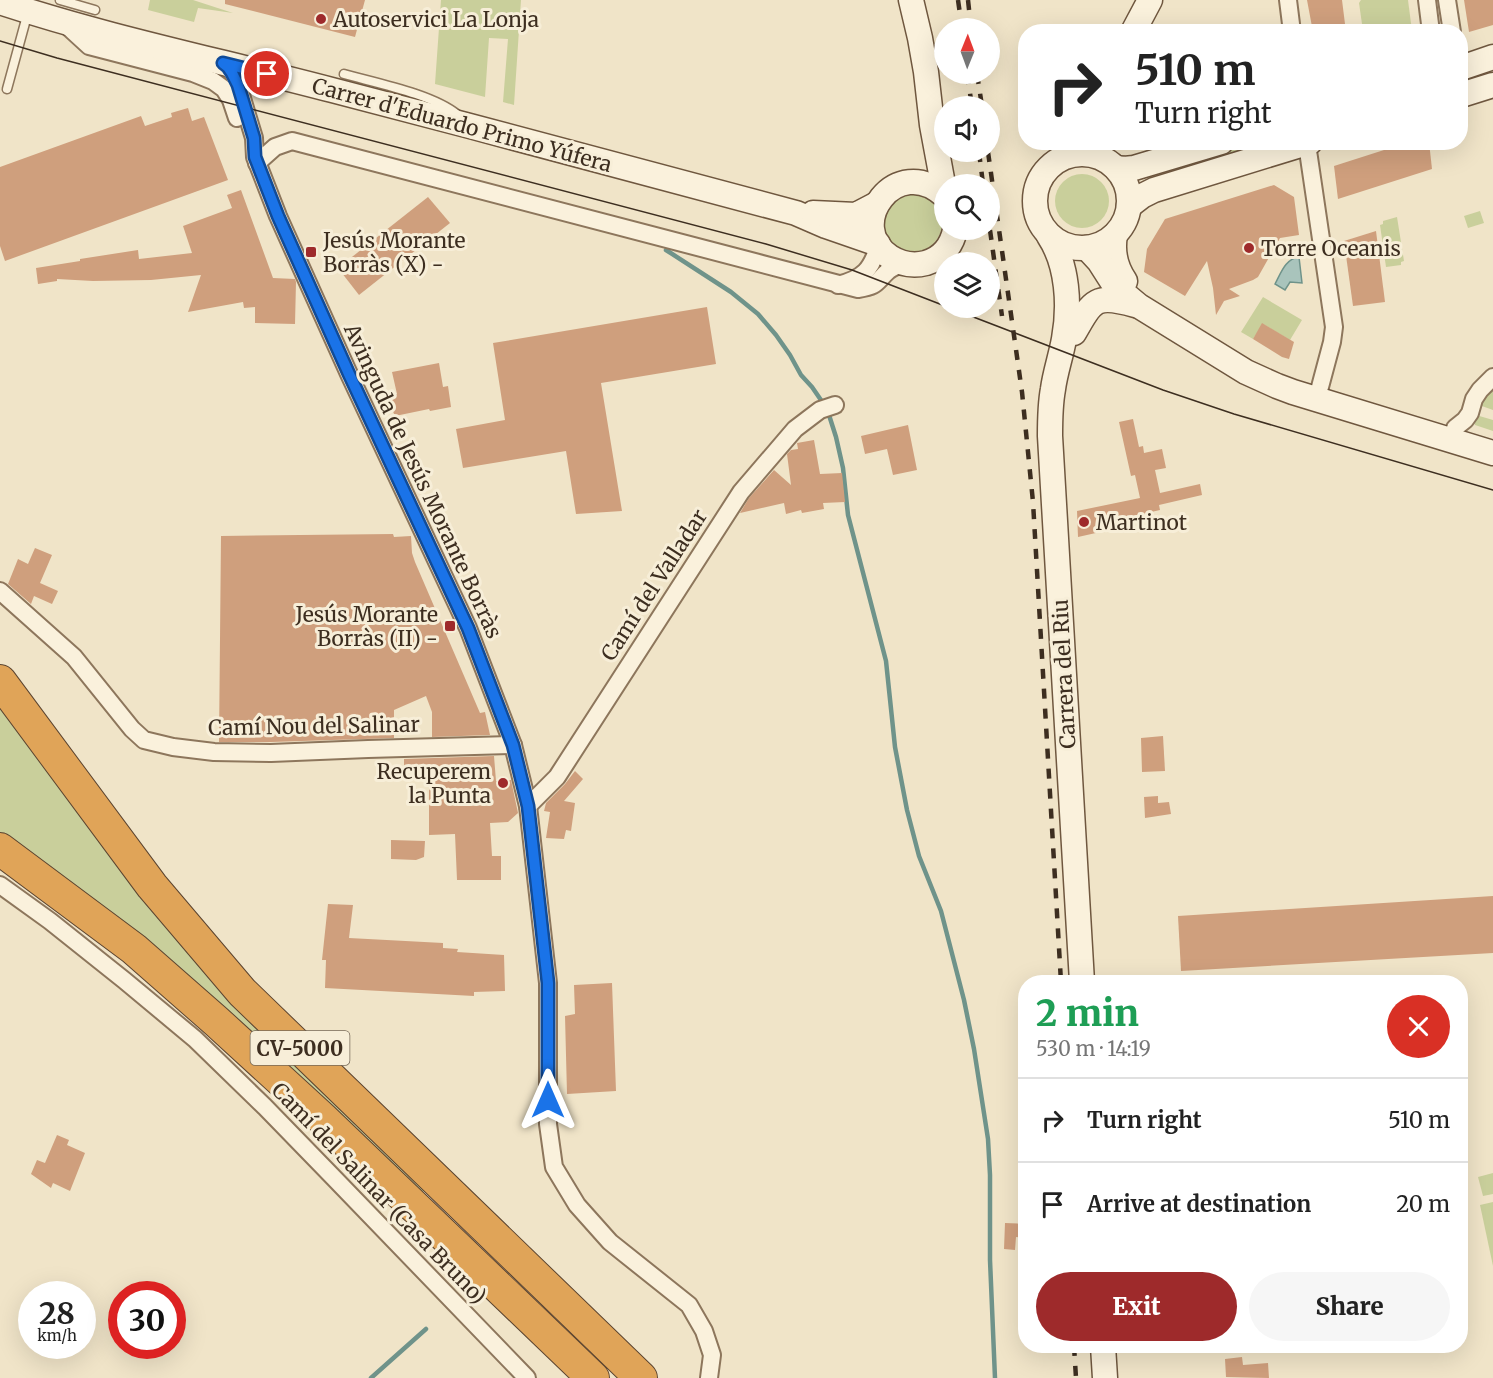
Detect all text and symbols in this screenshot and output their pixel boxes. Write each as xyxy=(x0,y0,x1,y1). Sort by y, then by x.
place label: Autoservici La Lonja xyxy=(332,6,539,33)
marker: Autoservici La Lonja xyxy=(314,12,328,26)
north arrow xyxy=(934,18,1000,84)
map controls xyxy=(934,18,1000,318)
text: 510 m xyxy=(1135,44,1255,96)
pin xyxy=(241,48,292,99)
icon: right xyxy=(1036,48,1114,126)
icon: arrive xyxy=(250,57,283,90)
street label: Carrer d'Eduardo Primo Yúfera xyxy=(309,72,615,178)
button: sound xyxy=(934,96,1000,162)
text: Turn right xyxy=(1135,96,1272,130)
button: search xyxy=(934,174,1000,240)
place label: Jesús Morante Borràs (X) - xyxy=(322,227,466,278)
place label: Torre Oceanis xyxy=(1261,235,1401,262)
marker: Torre Oceanis xyxy=(1242,241,1256,255)
marker: Jesús Morante Borràs (X) - xyxy=(304,245,318,259)
button: layers xyxy=(934,252,1000,318)
street label: Avinguda de Jesús Morante Borràs xyxy=(338,318,508,643)
street label: Camí del Valladar xyxy=(595,504,713,666)
place label: Martinot xyxy=(1096,509,1187,536)
marker: Martinot xyxy=(1077,515,1091,529)
street label: Carrera del Riu xyxy=(1047,599,1081,749)
place label: Jesús Morante Borràs (II) - xyxy=(295,601,438,652)
marker: Jesús Morante Borràs (II) - xyxy=(443,619,457,633)
street label: Camí Nou del Salinar xyxy=(208,711,420,741)
place label: Recuperem la Punta xyxy=(377,758,491,809)
marker: Recuperem la Punta xyxy=(496,776,510,790)
text: 2 min xyxy=(1036,991,1139,1036)
button: close xyxy=(1387,995,1450,1058)
road number: CV-5000 xyxy=(250,1031,350,1065)
text: 530 m · 14:19 xyxy=(1036,1036,1151,1061)
position arrow xyxy=(516,1068,580,1132)
street label: Camí del Salinar (Casa Bruno) xyxy=(266,1077,492,1309)
icon: right xyxy=(1036,1104,1069,1137)
text: Turn right xyxy=(1087,1106,1201,1134)
text: 510 m xyxy=(1388,1106,1450,1134)
icon: arrive xyxy=(1036,1188,1069,1221)
text: Arrive at destination xyxy=(1087,1190,1311,1218)
text: 20 m xyxy=(1396,1190,1450,1218)
button: Exit xyxy=(1036,1272,1237,1341)
button: Share xyxy=(1249,1272,1450,1341)
speed limit sign: 30 xyxy=(108,1281,186,1359)
text: 28 xyxy=(39,1294,75,1332)
text: km/h xyxy=(37,1326,77,1345)

